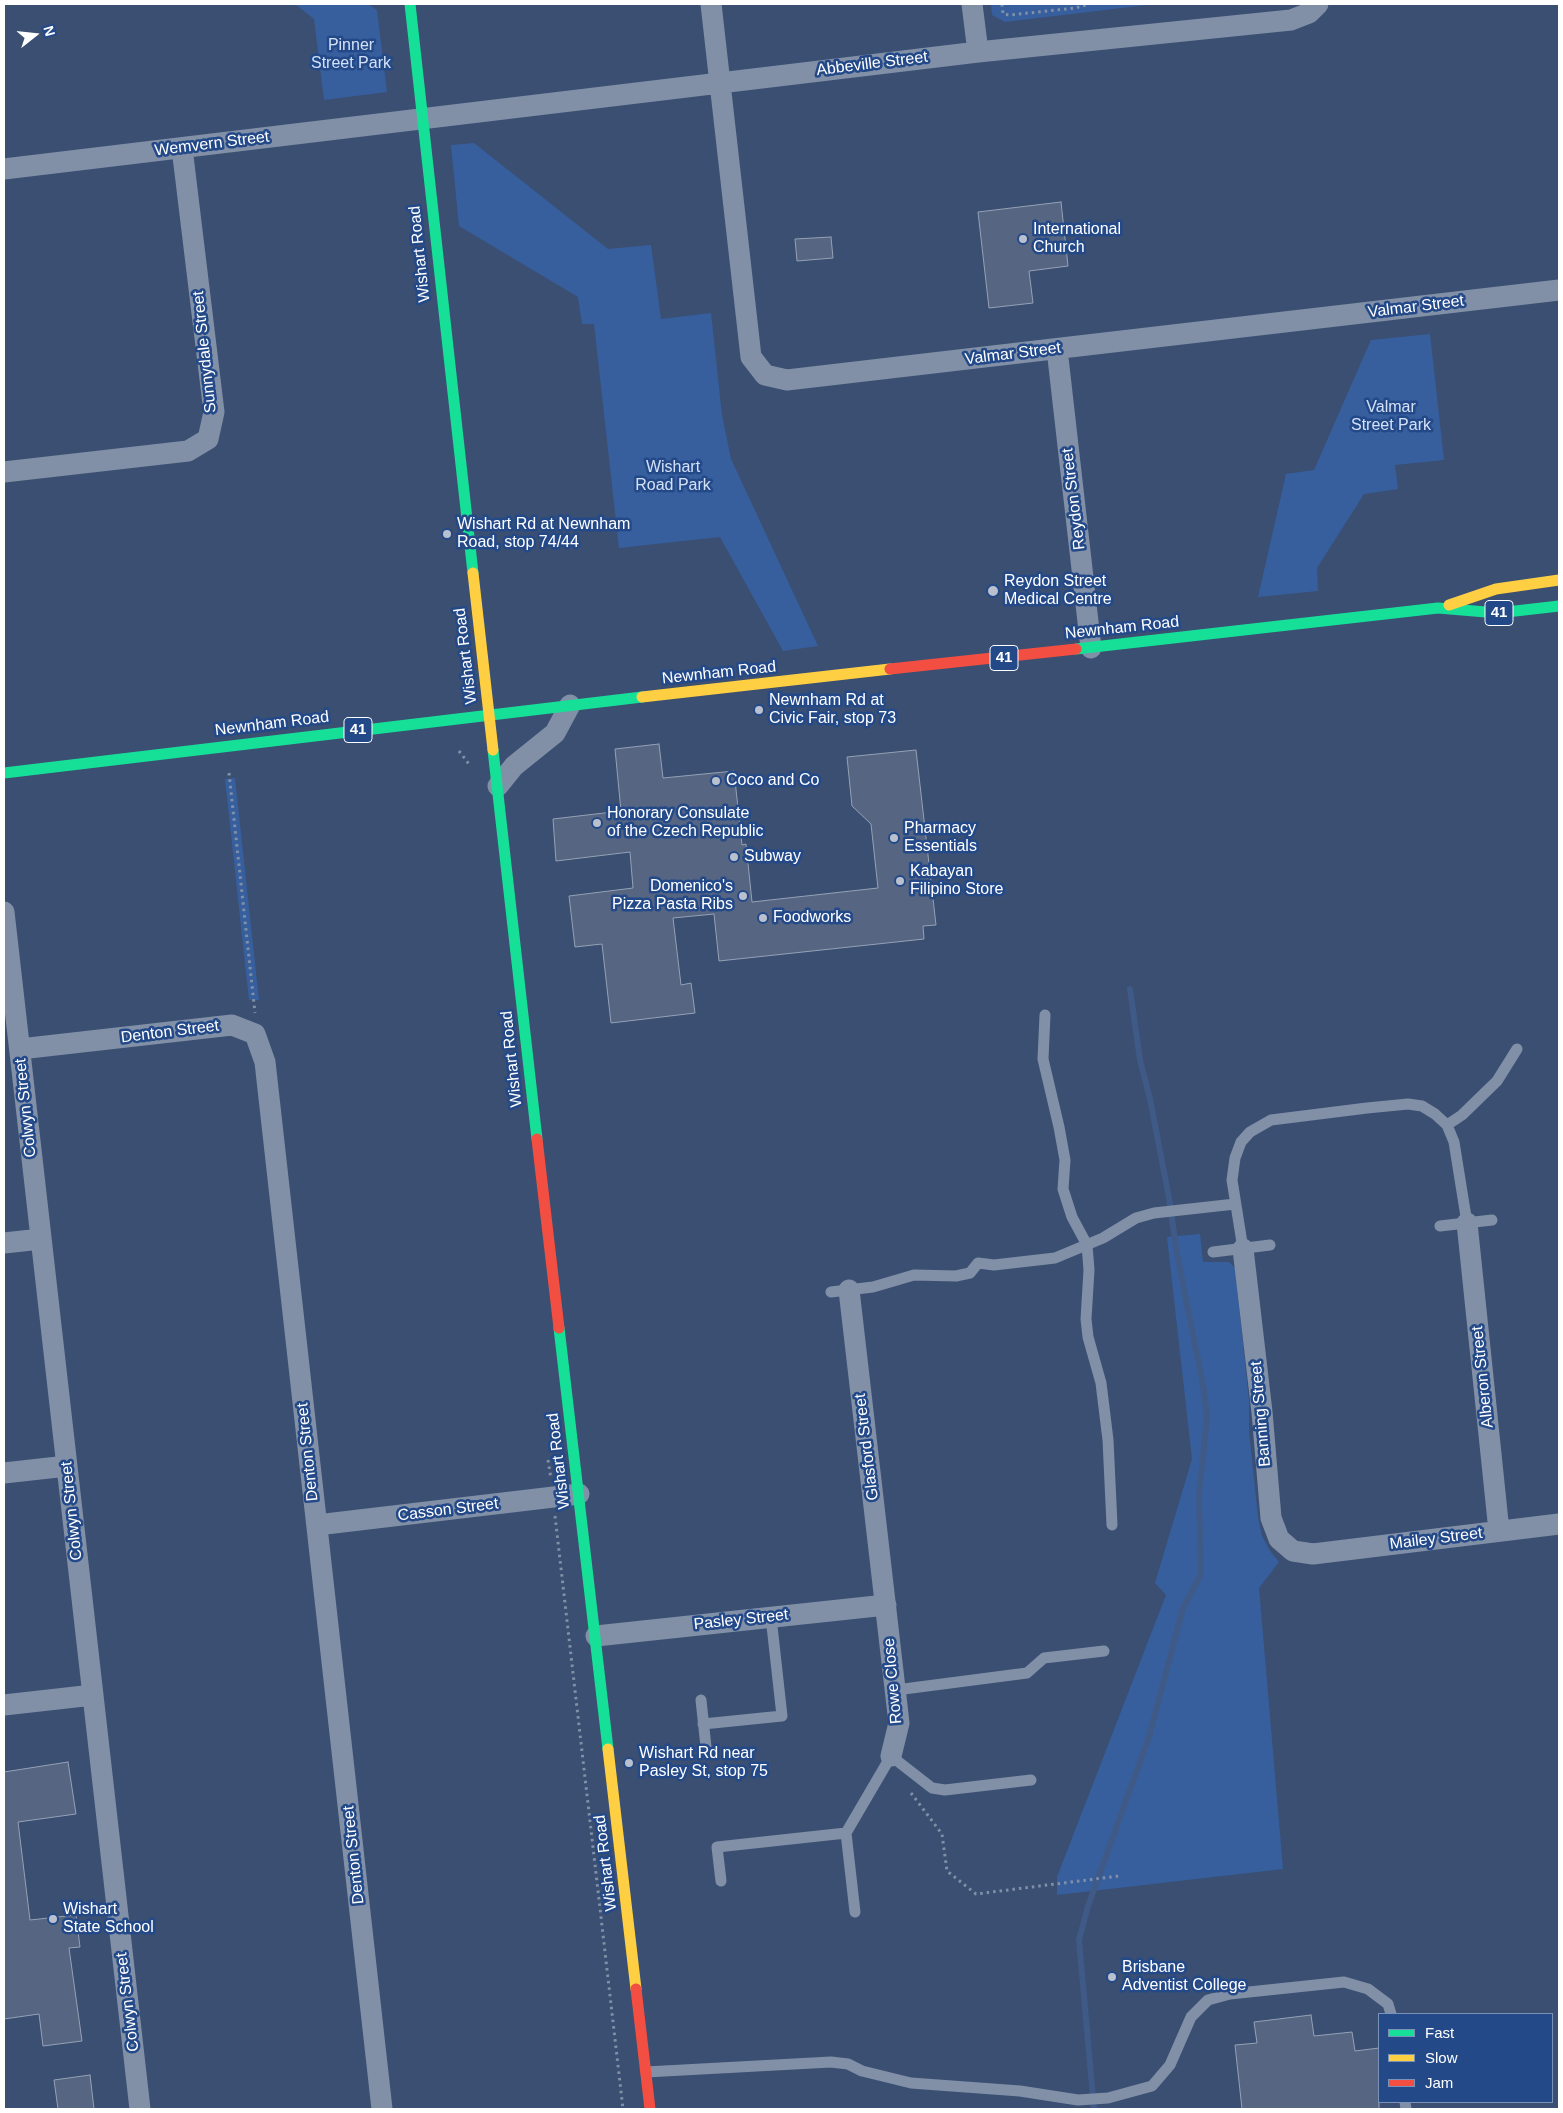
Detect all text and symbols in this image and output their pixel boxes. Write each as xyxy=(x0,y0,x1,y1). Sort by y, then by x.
north arrow xyxy=(10,10,60,60)
text: N xyxy=(40,24,59,38)
park label: Pinner Street Park xyxy=(311,36,391,74)
street label: Abbeville Street xyxy=(815,48,929,80)
street label: Wemvern Street xyxy=(154,127,270,161)
street label: Wishart Road xyxy=(405,205,435,303)
place label: International Church xyxy=(1033,220,1121,258)
marker: International Church xyxy=(1017,233,1029,245)
street label: Sunnydale Street xyxy=(189,290,221,414)
street label: Valmar Street xyxy=(1367,292,1465,322)
street label: Valmar Street xyxy=(964,339,1062,369)
park label: Valmar Street Park xyxy=(1351,398,1431,436)
street label: Reydon Street xyxy=(1058,447,1090,551)
park label: Wishart Road Park xyxy=(635,458,711,496)
place label: Wishart Rd at Newnham Road, stop 74/44 xyxy=(457,515,630,553)
marker: Wishart Rd at Newnham Road, stop 74/44 xyxy=(441,528,453,540)
place label: Reydon Street Medical Centre xyxy=(1004,572,1112,610)
marker: Reydon Street Medical Centre xyxy=(986,584,1000,598)
road number: 41 xyxy=(1485,600,1513,626)
street label: Wishart Road xyxy=(451,607,481,705)
street label: Newnham Road xyxy=(1064,612,1180,644)
road number: 41 xyxy=(990,646,1018,670)
street label: Newnham Road xyxy=(661,657,777,689)
place label: Newnham Rd at Civic Fair, stop 73 xyxy=(769,691,896,729)
marker: Newnham Rd at Civic Fair, stop 73 xyxy=(753,704,765,716)
street label: Newnham Road xyxy=(214,707,330,741)
road number: 41 xyxy=(344,718,372,742)
place label: Coco and Co xyxy=(726,771,819,791)
marker: Coco and Co xyxy=(710,775,722,787)
place label: Honorary Consulate of the Czech Republic xyxy=(607,804,764,842)
marker: Honorary Consulate of the Czech Republic xyxy=(591,817,603,829)
place label: Pharmacy Essentials xyxy=(904,819,977,857)
marker: Pharmacy Essentials xyxy=(888,832,900,844)
place label: Subway xyxy=(744,847,801,867)
marker: Subway xyxy=(728,851,740,863)
place label: Kabayan Filipino Store xyxy=(910,862,1003,900)
marker: Kabayan Filipino Store xyxy=(894,875,906,887)
place label: Domenico's Pizza Pasta Ribs xyxy=(612,877,733,915)
marker: Domenico's Pizza Pasta Ribs xyxy=(737,890,749,902)
place label: Foodworks xyxy=(773,908,851,928)
marker: Foodworks xyxy=(757,912,769,924)
street label: Wishart Road xyxy=(497,1010,527,1108)
street label: Denton Street xyxy=(120,1016,220,1048)
street label: Colwyn Street xyxy=(11,1057,41,1159)
street label: Alberon Street xyxy=(1468,1325,1498,1429)
street label: Banning Street xyxy=(1247,1360,1275,1468)
street label: Glasford Street xyxy=(851,1392,883,1502)
street label: Denton Street xyxy=(293,1402,323,1502)
street label: Wishart Road xyxy=(544,1412,574,1510)
street label: Colwyn Street xyxy=(57,1460,87,1562)
street label: Casson Street xyxy=(397,1494,499,1526)
street label: Mailey Street xyxy=(1388,1524,1484,1554)
street label: Pasley Street xyxy=(693,1605,789,1635)
street label: Rowe Close xyxy=(880,1637,906,1725)
place label: Wishart Rd near Pasley St, stop 75 xyxy=(639,1744,768,1782)
marker: Wishart Rd near Pasley St, stop 75 xyxy=(623,1757,635,1769)
street label: Denton Street xyxy=(339,1805,369,1905)
street label: Wishart Road xyxy=(591,1814,621,1912)
place label: Wishart State School xyxy=(63,1900,154,1938)
marker: Wishart State School xyxy=(47,1913,59,1925)
street label: Colwyn Street xyxy=(112,1951,144,2053)
place label: Brisbane Adventist College xyxy=(1122,1958,1247,1996)
marker: Brisbane Adventist College xyxy=(1106,1971,1118,1983)
legend xyxy=(1378,2013,1553,2103)
text: Fast xyxy=(1425,2024,1454,2041)
text: Slow xyxy=(1425,2049,1458,2066)
text: Jam xyxy=(1425,2074,1453,2091)

